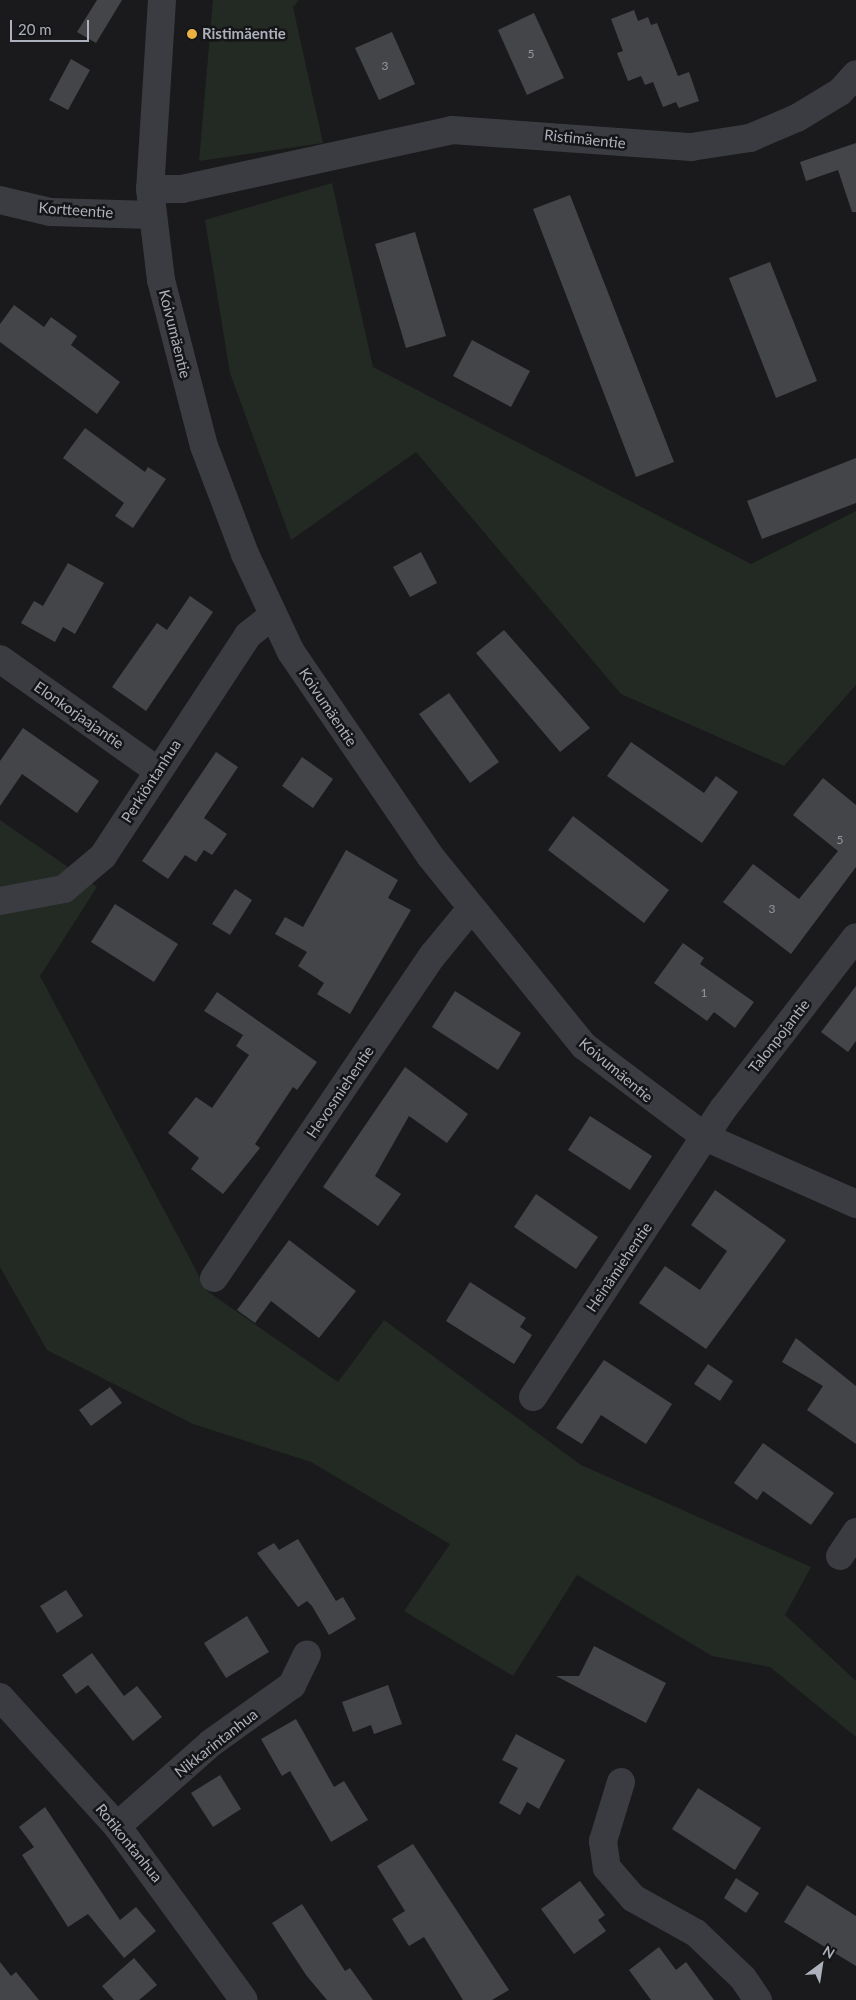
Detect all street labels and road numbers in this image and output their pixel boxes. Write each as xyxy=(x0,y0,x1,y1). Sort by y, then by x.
street label: Ristimäentie xyxy=(543,126,627,152)
street label: Kortteentie xyxy=(38,198,114,222)
street label: Koivumäentie xyxy=(155,288,195,380)
street label: Koivumäentie xyxy=(295,664,361,750)
street label: Elonkorjaajantie xyxy=(31,677,127,753)
street label: Perkiöntanhua xyxy=(117,736,185,826)
street label: Talonpojantie xyxy=(745,996,813,1076)
street label: Koivumäentie xyxy=(575,1034,657,1106)
street label: Hevosmiehentie xyxy=(303,1043,377,1141)
street label: Heinämiehentie xyxy=(582,1219,656,1315)
street label: Nikkarintanhua xyxy=(171,1705,261,1781)
street label: Rotikontanhua xyxy=(92,1800,166,1886)

